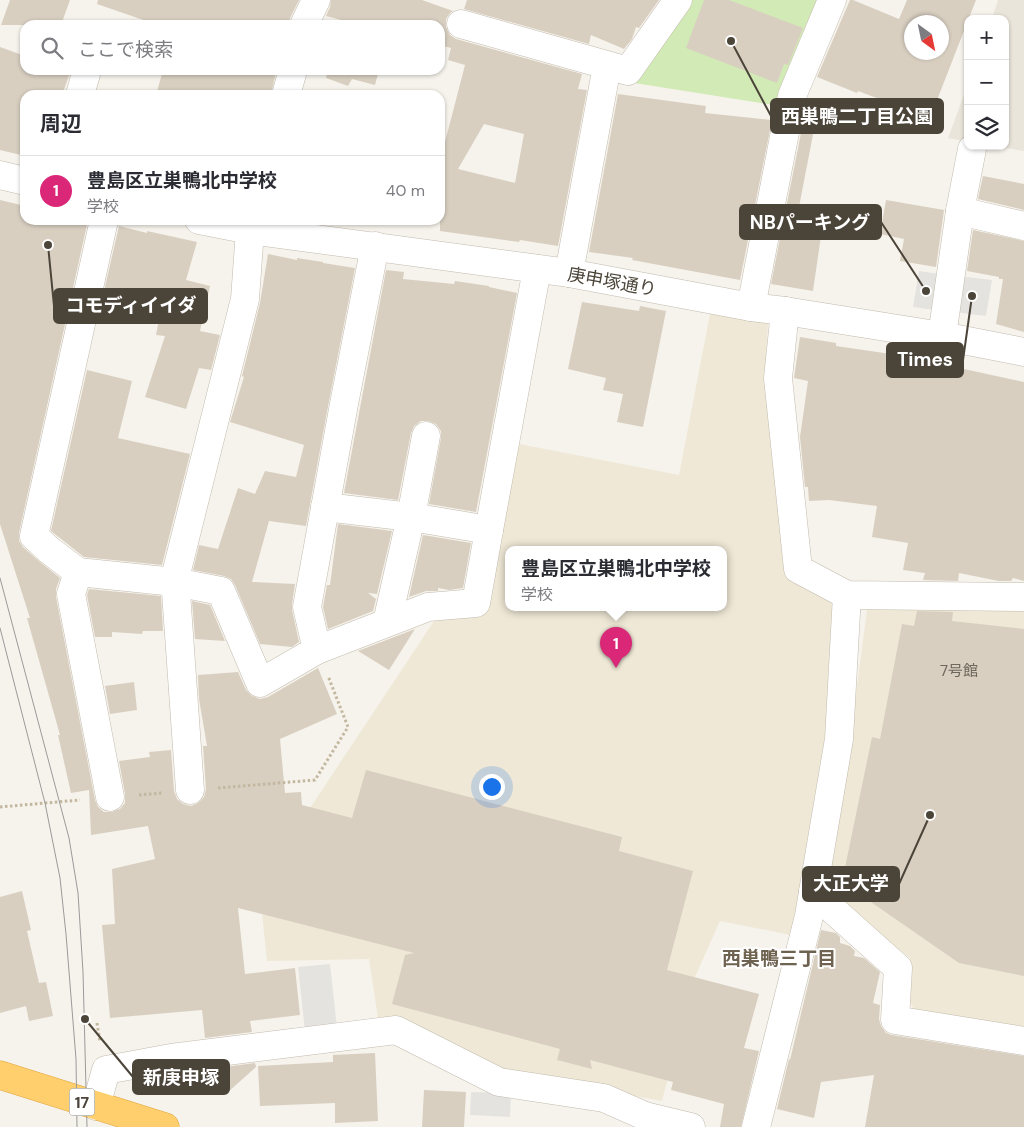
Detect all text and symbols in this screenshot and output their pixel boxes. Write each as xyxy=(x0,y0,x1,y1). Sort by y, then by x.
north arrow xyxy=(904,15,949,60)
map controls xyxy=(964,15,1009,150)
button: + xyxy=(964,15,1009,60)
search box xyxy=(20,20,445,75)
icon: search xyxy=(38,34,66,62)
text: ここで検索 xyxy=(78,37,173,62)
button: − xyxy=(964,60,1009,105)
callout: 西巣鴨二丁目公園 xyxy=(771,99,943,133)
text: 西巣鴨二丁目公園 xyxy=(781,104,933,129)
button: layers xyxy=(964,105,1009,150)
text: 周辺 xyxy=(40,110,82,138)
text: 豊島区立巣鴨北中学校 xyxy=(87,168,277,193)
text: 1 xyxy=(53,180,59,201)
text: 40 m xyxy=(386,180,425,201)
text: 学校 xyxy=(87,196,119,217)
callout: NBパーキング xyxy=(740,205,881,239)
text: NBパーキング xyxy=(750,210,870,235)
street label: 庚申塚通り xyxy=(566,262,658,302)
callout: コモディイイダ xyxy=(54,289,207,323)
text: コモディイイダ xyxy=(66,293,196,318)
callout: Times xyxy=(887,343,963,377)
text: Times xyxy=(897,347,953,372)
popup xyxy=(505,546,727,611)
text: 豊島区立巣鴨北中学校 xyxy=(521,556,711,581)
text: 学校 xyxy=(521,584,553,605)
pin: 1 xyxy=(600,627,632,668)
house number: 7号館 xyxy=(940,661,978,681)
your location xyxy=(479,774,505,800)
callout: 大正大学 xyxy=(803,867,899,901)
text: 大正大学 xyxy=(813,871,889,896)
district label: 西巣鴨三丁目 xyxy=(722,946,836,971)
callout: 新庚申塚 xyxy=(133,1060,229,1094)
text: 新庚申塚 xyxy=(143,1065,219,1090)
road number: 17 xyxy=(70,1088,94,1116)

